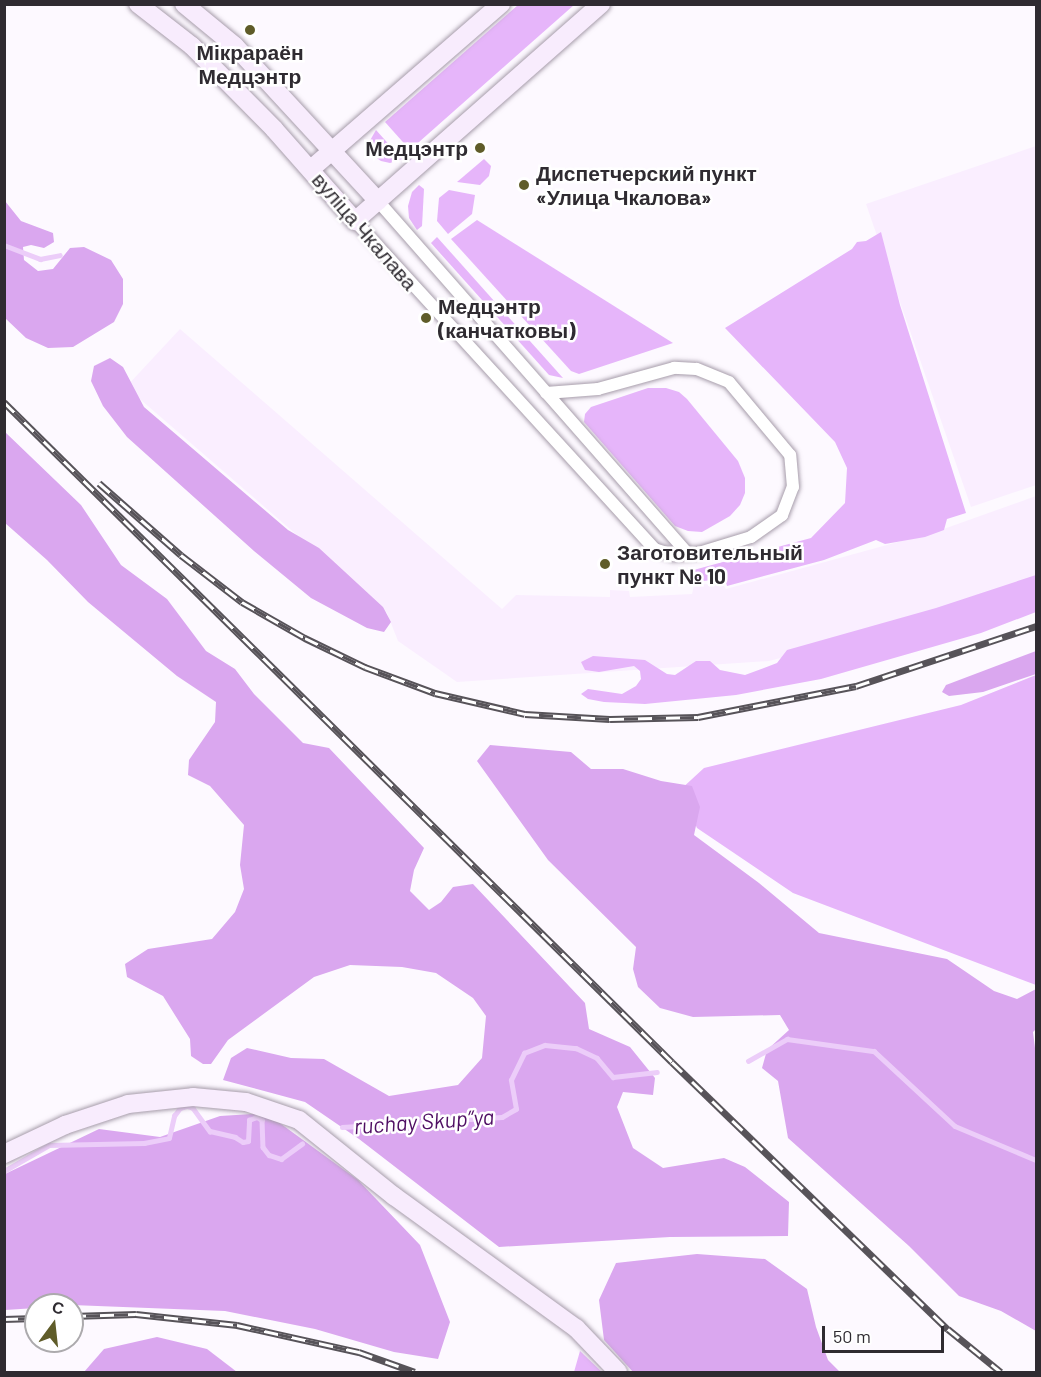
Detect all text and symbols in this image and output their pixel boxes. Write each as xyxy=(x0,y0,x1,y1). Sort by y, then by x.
marker: Мікрараён Медцэнтр xyxy=(243,23,257,37)
place label: Мікрараён Медцэнтр xyxy=(196,39,304,89)
place label: Медцэнтр xyxy=(365,135,468,161)
marker: Медцэнтр xyxy=(473,141,487,155)
place label: Диспетчерский пункт «Улица Чкалова» xyxy=(536,160,757,210)
street label: вуліца Чкалава xyxy=(307,167,423,295)
marker: Диспетчерский пункт «Улица Чкалова» xyxy=(517,178,531,192)
place label: Медцэнтр (канчатковы) xyxy=(438,293,576,343)
marker: Медцэнтр (канчатковы) xyxy=(419,311,433,325)
place label: Заготовительный пункт № 10 xyxy=(617,539,803,589)
marker: Заготовительный пункт № 10 xyxy=(598,557,612,571)
water label: ruchay Skup’’ya xyxy=(353,1103,495,1139)
north arrow xyxy=(24,1293,84,1353)
text: С xyxy=(50,1296,66,1318)
scale bar xyxy=(825,1314,946,1352)
text: 50 m xyxy=(833,1325,871,1347)

